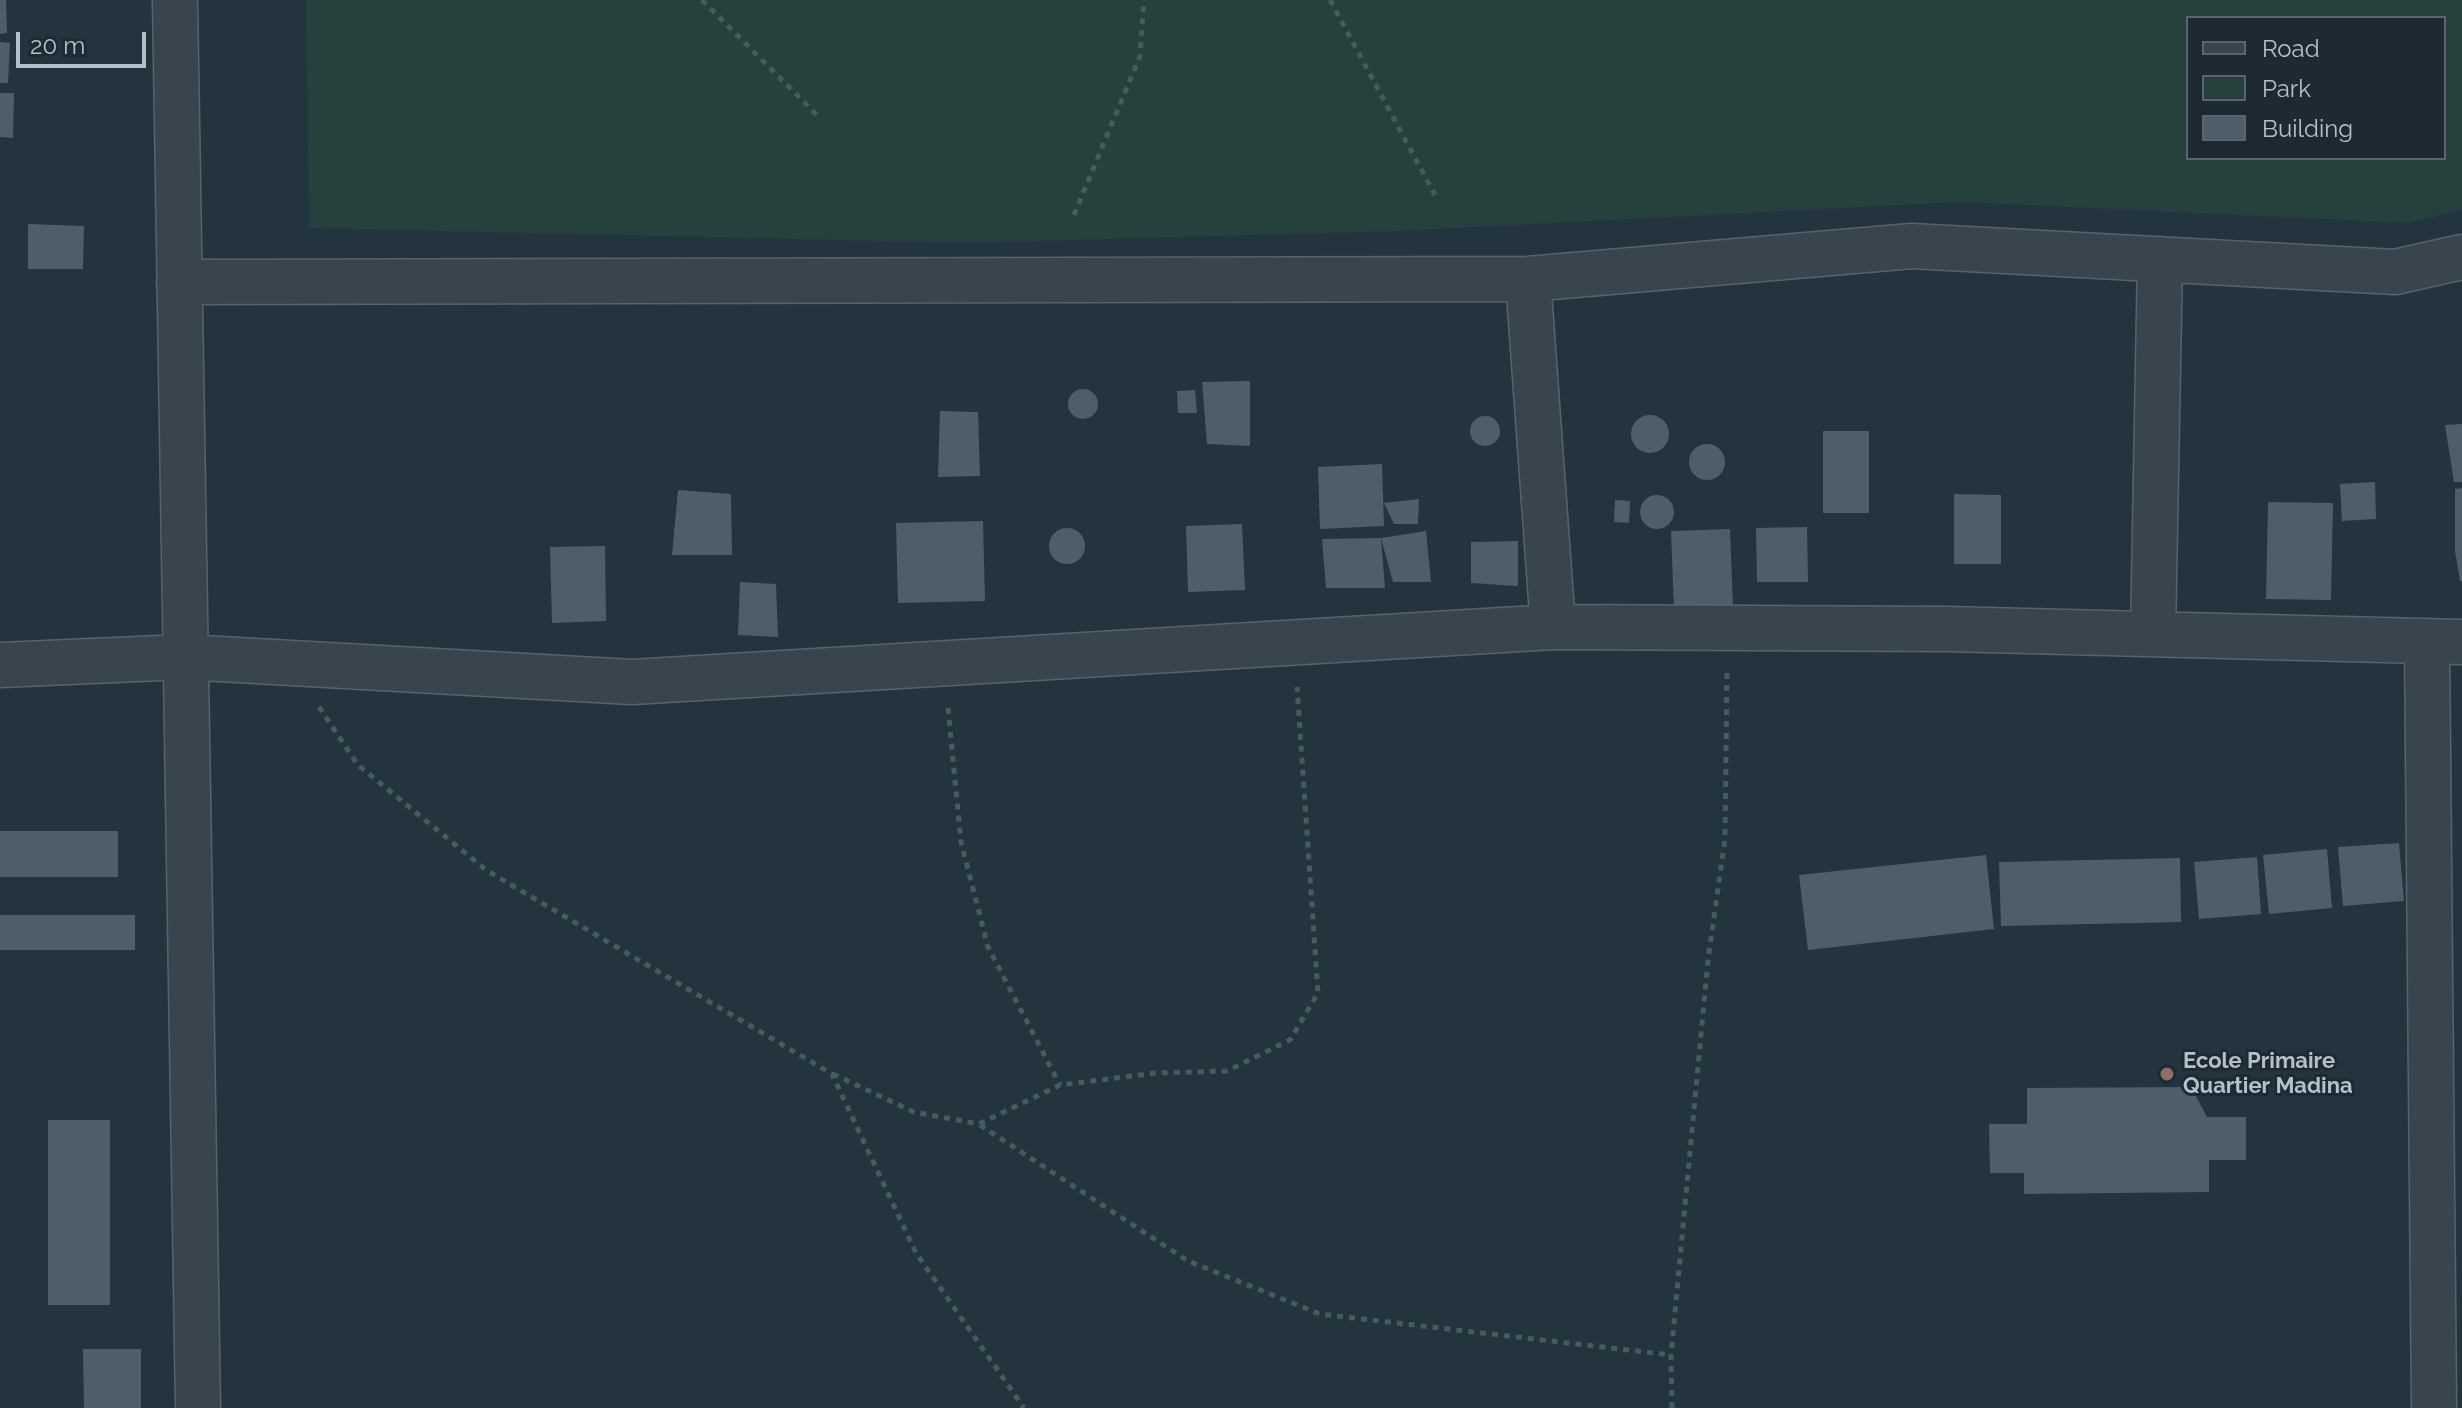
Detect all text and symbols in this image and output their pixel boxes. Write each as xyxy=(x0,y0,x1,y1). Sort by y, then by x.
scale bar xyxy=(20,16,150,66)
legend xyxy=(2186,16,2446,160)
text: 20 m xyxy=(30,31,85,60)
text: Road xyxy=(2262,34,2320,63)
text: Park xyxy=(2262,74,2311,103)
text: Building xyxy=(2262,114,2353,143)
place label: Ecole Primaire Quartier Madina xyxy=(2183,1048,2353,1100)
marker: Ecole Primaire Quartier Madina xyxy=(2158,1065,2176,1083)

